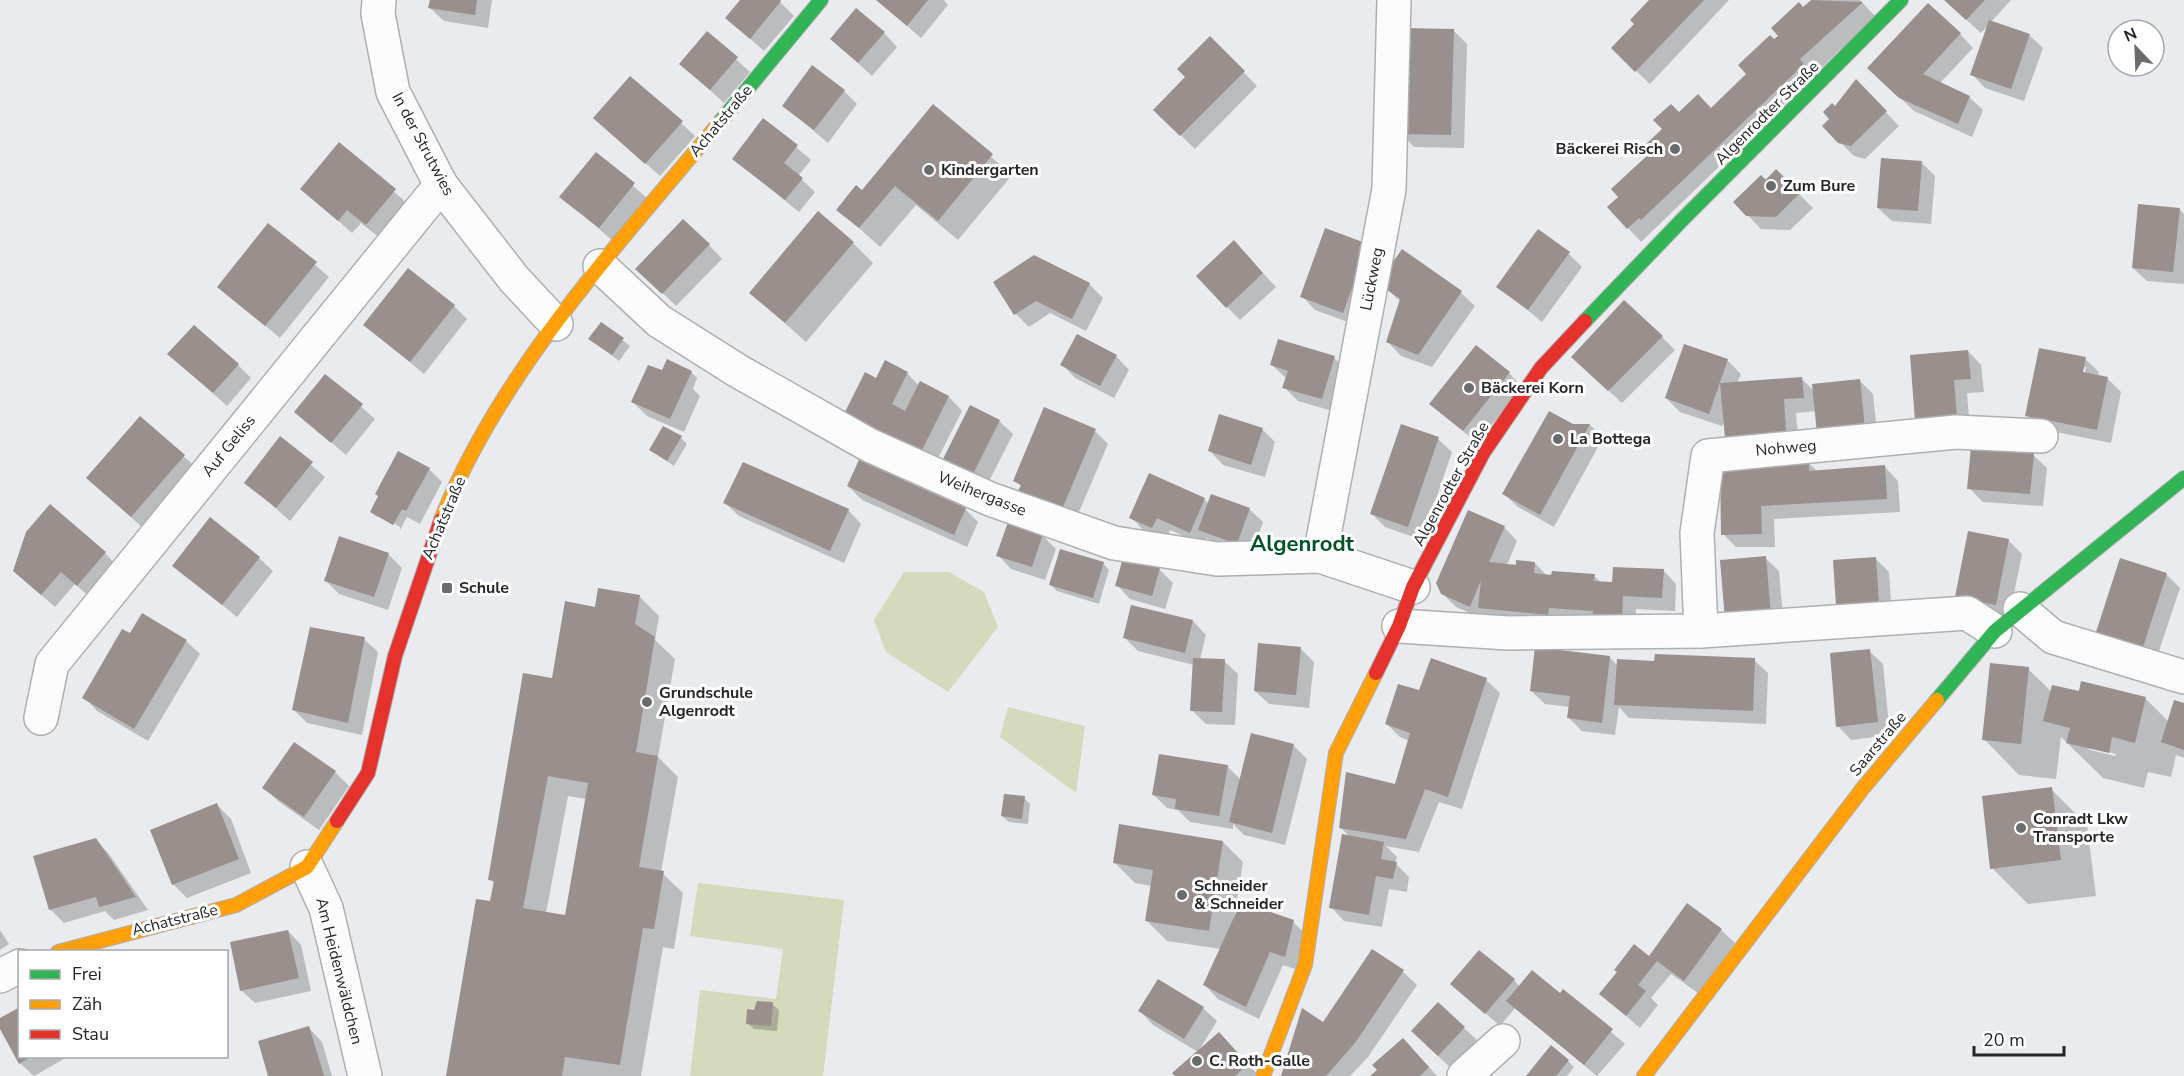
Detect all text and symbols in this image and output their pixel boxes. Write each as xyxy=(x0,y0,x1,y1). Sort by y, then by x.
north arrow xyxy=(2106,18,2166,78)
text: N xyxy=(2121,23,2140,48)
street label: Algenrodter Straße xyxy=(1710,56,1824,170)
street label: Achatstraße xyxy=(684,80,758,162)
street label: In der Strutwies xyxy=(386,88,460,200)
place label: Bäckerei Risch xyxy=(1556,138,1663,160)
marker: Bäckerei Risch xyxy=(1668,142,1682,156)
place label: Kindergarten xyxy=(941,159,1039,181)
marker: Kindergarten xyxy=(922,163,936,177)
place label: Zum Bure xyxy=(1783,175,1856,197)
marker: Zum Bure xyxy=(1764,179,1778,193)
street label: Lückweg xyxy=(1355,246,1389,312)
place label: Bäckerei Korn xyxy=(1481,377,1584,399)
marker: Bäckerei Korn xyxy=(1462,381,1476,395)
street label: Auf Geliss xyxy=(197,410,261,482)
street label: Algenrodter Straße xyxy=(1408,418,1494,550)
place label: La Bottega xyxy=(1570,428,1651,450)
marker: La Bottega xyxy=(1551,432,1565,446)
street label: Nohweg xyxy=(1755,434,1817,462)
street label: Weihergasse xyxy=(934,466,1030,522)
street label: Achatstraße xyxy=(417,473,471,563)
district label: Algenrodt xyxy=(1250,529,1355,559)
place label: Schule xyxy=(459,577,509,599)
marker: Schule xyxy=(440,581,454,595)
place label: Grundschule Algenrodt xyxy=(659,682,753,722)
marker: Grundschule Algenrodt xyxy=(640,695,654,709)
street label: Saarstraße xyxy=(1844,707,1912,781)
place label: Conradt Lkw Transporte xyxy=(2033,808,2128,848)
marker: Conradt Lkw Transporte xyxy=(2014,821,2028,835)
place label: Schneider & Schneider xyxy=(1194,875,1284,915)
marker: Schneider & Schneider xyxy=(1175,888,1189,902)
street label: Am Heidenwäldchen xyxy=(310,895,368,1047)
street label: Achatstraße xyxy=(130,899,220,941)
legend xyxy=(18,950,228,1058)
text: Frei xyxy=(72,962,102,986)
text: Zäh xyxy=(72,992,102,1016)
scale bar xyxy=(1974,1019,2064,1057)
text: Stau xyxy=(72,1022,109,1046)
text: 20 m xyxy=(1983,1028,2025,1052)
place label: C. Roth-Galle xyxy=(1209,1050,1310,1072)
marker: C. Roth-Galle xyxy=(1190,1054,1204,1068)

